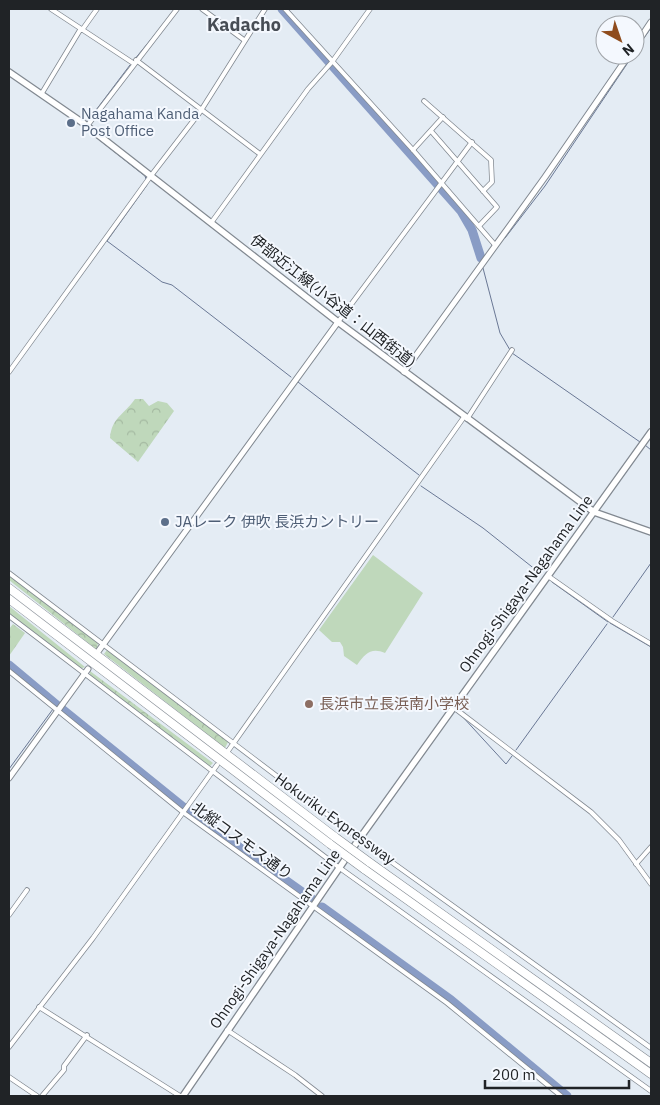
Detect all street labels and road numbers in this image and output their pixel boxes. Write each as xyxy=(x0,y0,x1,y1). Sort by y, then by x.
street label: 伊部近江線(小谷道：山西街道) xyxy=(247,230,420,371)
street label: Ohnogi-Shigaya-Nagahama Line xyxy=(455,491,597,676)
street label: Hokuriku Expressway xyxy=(271,769,400,869)
street label: 北縦コスモス通り xyxy=(188,798,296,884)
street label: Ohnogi-Shigaya-Nagahama Line xyxy=(205,845,344,1032)

